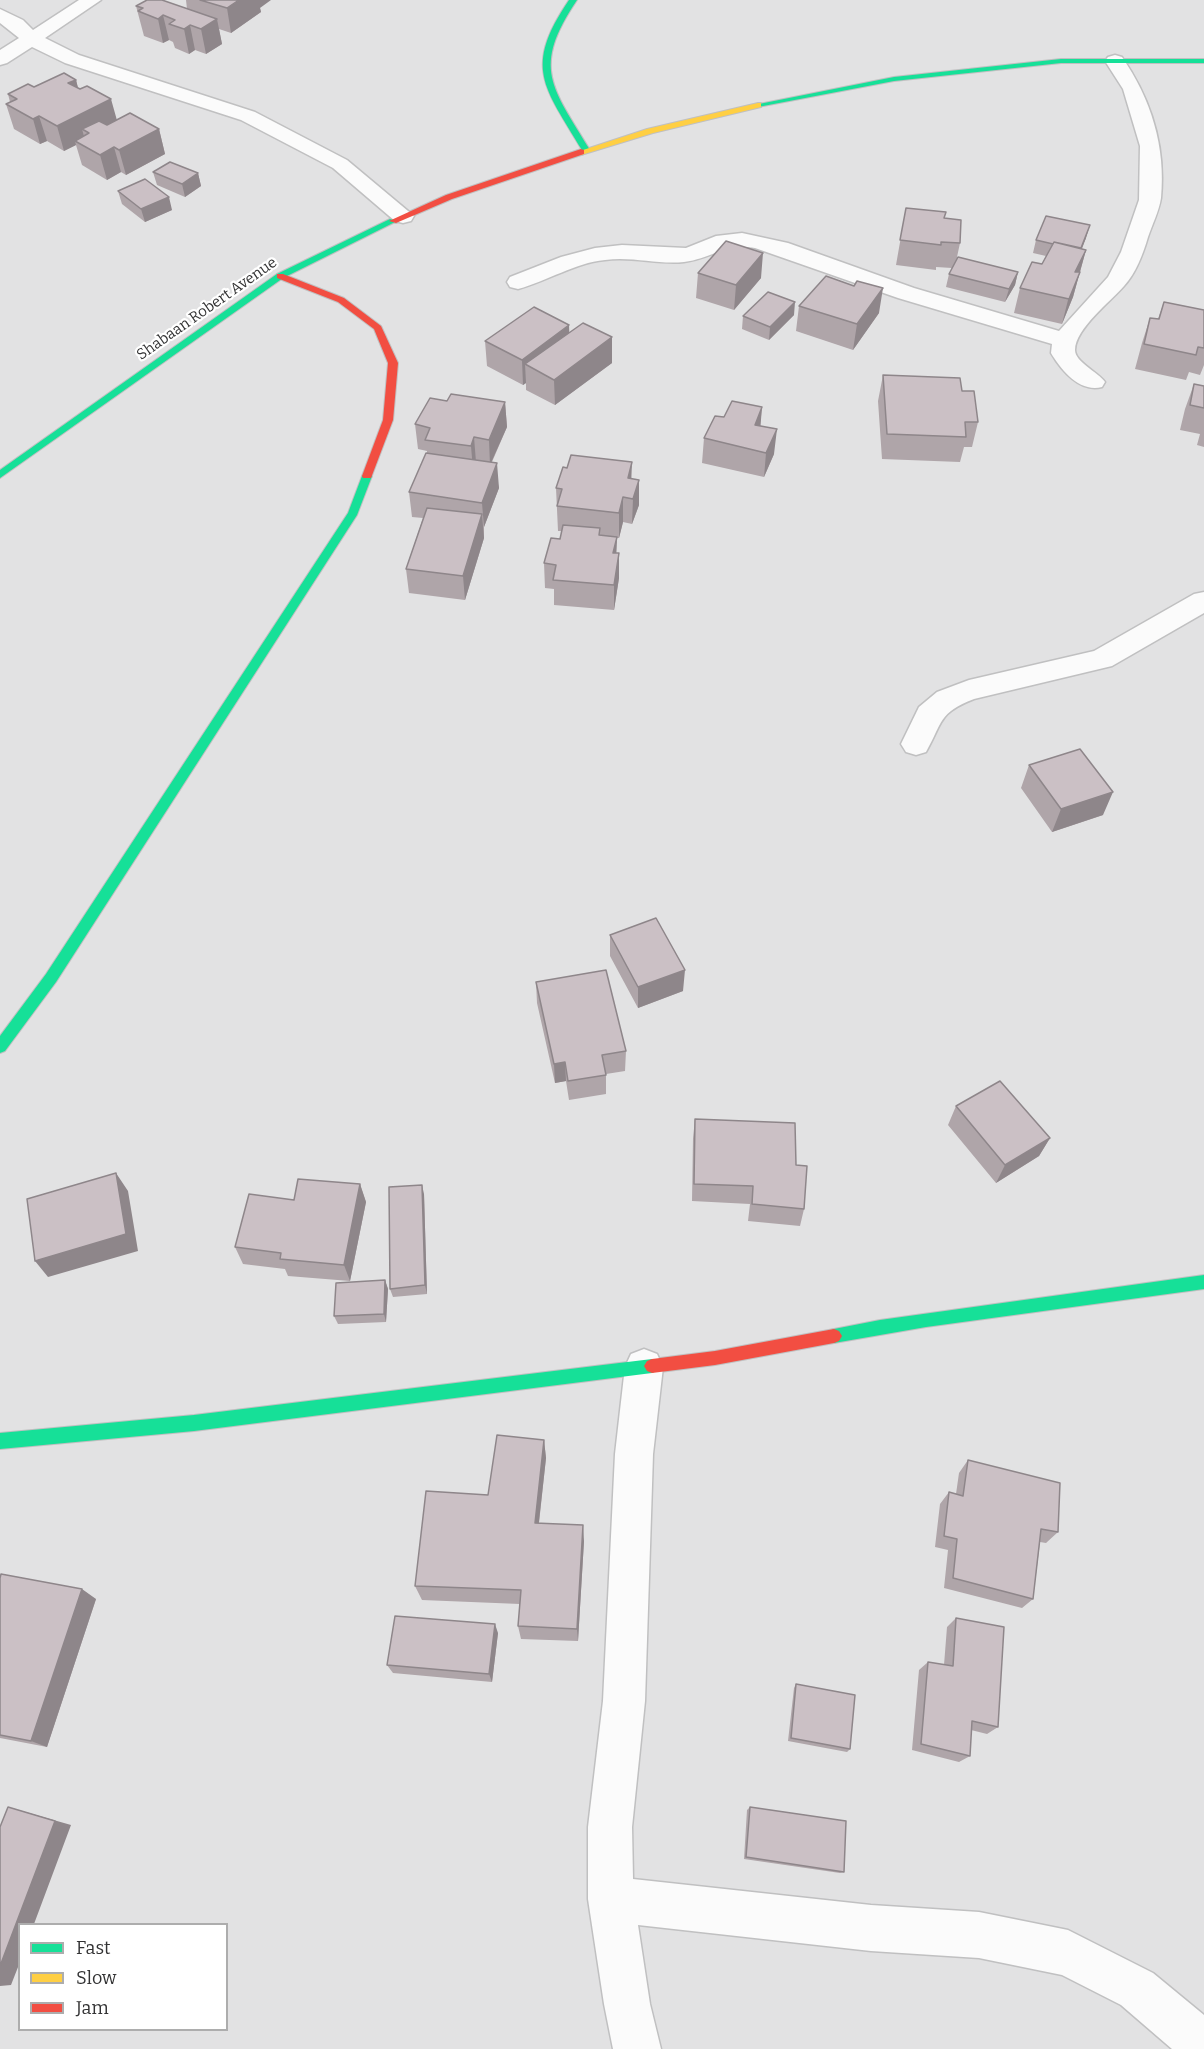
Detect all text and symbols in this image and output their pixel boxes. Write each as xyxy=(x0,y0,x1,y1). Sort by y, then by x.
street label: Shabaan Robert Avenue xyxy=(133,254,281,364)
legend xyxy=(18,1923,228,2031)
text: Fast xyxy=(76,1937,111,1959)
text: Slow xyxy=(76,1967,116,1989)
text: Jam xyxy=(76,1997,109,2019)

